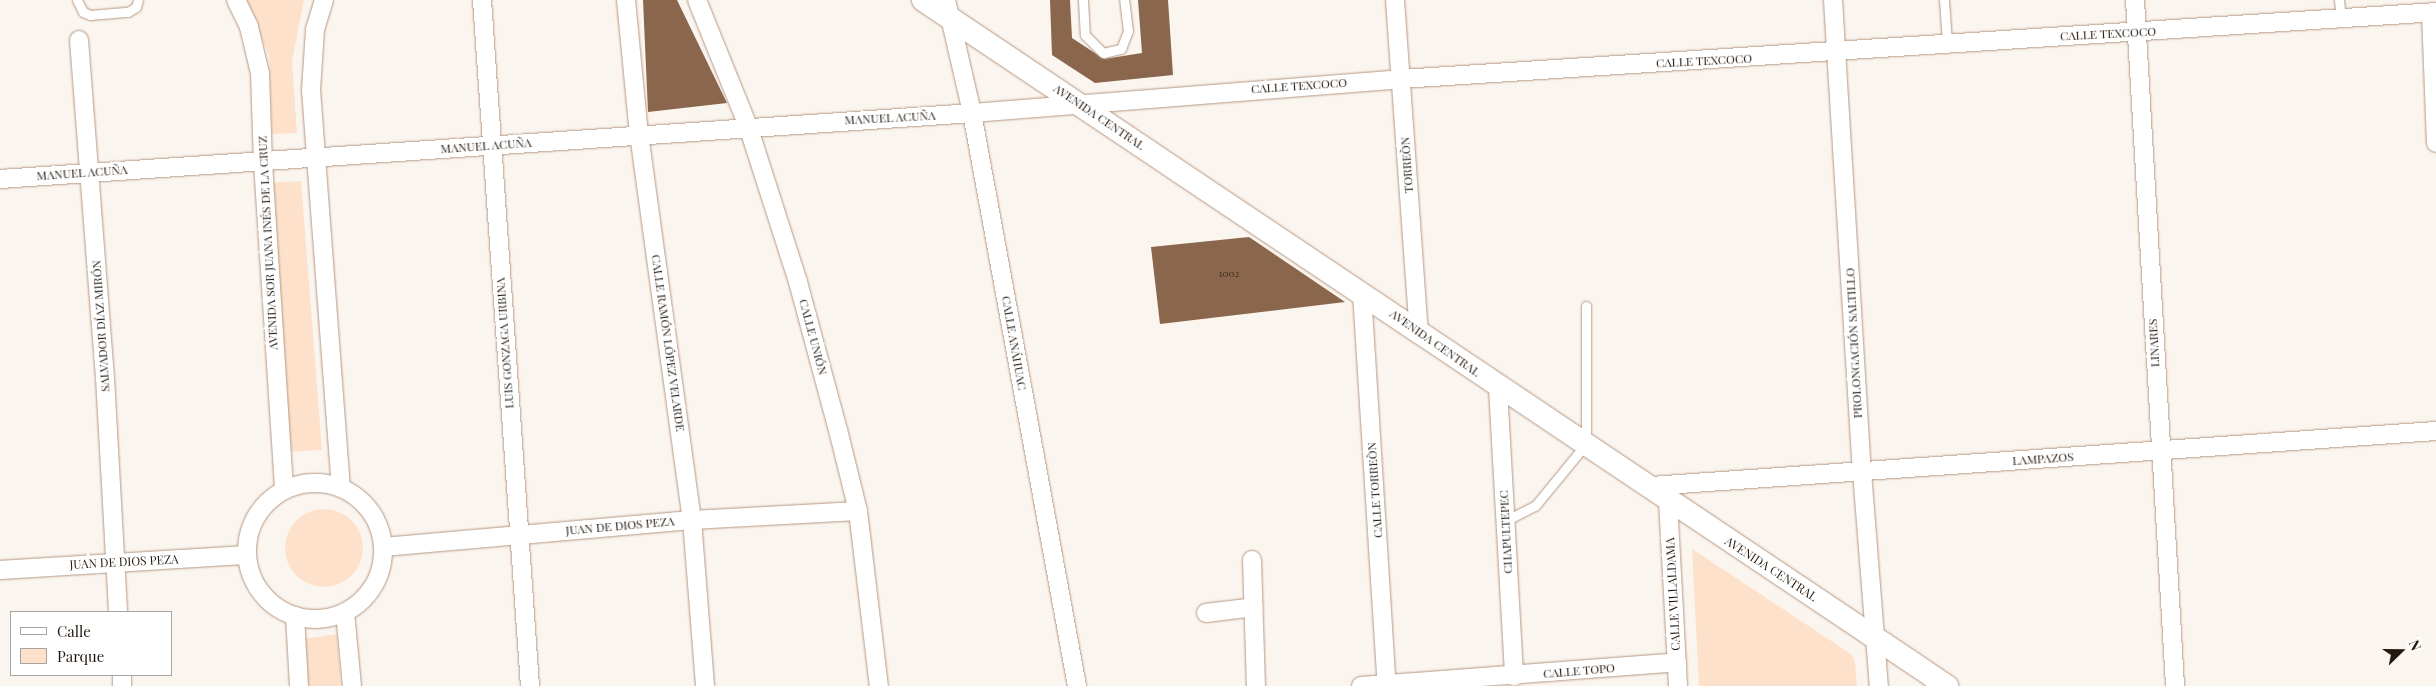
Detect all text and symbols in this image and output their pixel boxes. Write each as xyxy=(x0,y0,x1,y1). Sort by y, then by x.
street label: CALLE TEXCOCO xyxy=(2060,24,2156,44)
street label: CALLE TEXCOCO xyxy=(1656,51,1752,71)
street label: CALLE TEXCOCO xyxy=(1250,75,1348,97)
street label: AVENIDA CENTRAL xyxy=(1051,81,1147,153)
street label: MANUEL ACUÑA xyxy=(844,108,936,128)
street label: AVENIDA SOR JUANA INÉS DE LA CRUZ xyxy=(255,136,281,350)
street label: MANUEL ACUÑA xyxy=(440,136,532,156)
street label: TORREÒN xyxy=(1398,136,1416,194)
street label: MANUEL ACUÑA xyxy=(36,163,128,183)
street label: CALLE RAMÓN LÓPEZ VELARDE xyxy=(648,253,688,433)
street label: SALVADOR DÍAZ MIRÓN xyxy=(89,260,113,392)
street label: PROLONGACIÓN SALTILLO xyxy=(1843,267,1865,419)
house number: 1002 xyxy=(1219,268,1239,280)
street label: LUIS GONZAGA URBINA xyxy=(493,277,517,409)
street label: CALLE ANÁHUAC xyxy=(999,295,1029,391)
street label: CALLE UNIÓN xyxy=(796,298,830,376)
street label: AVENIDA CENTRAL xyxy=(1387,306,1483,380)
street label: LINARES xyxy=(2146,318,2162,368)
street label: CALLE TORREÒN xyxy=(1364,441,1386,539)
street label: LAMPAZOS xyxy=(2012,450,2074,468)
street label: CHAPULTEPEC xyxy=(1497,490,1515,574)
street label: JUAN DE DIOS PEZA xyxy=(565,514,675,538)
street label: AVENIDA CENTRAL xyxy=(1722,534,1820,604)
street label: CALLE VILLALDAMA xyxy=(1663,537,1683,651)
street label: JUAN DE DIOS PEZA xyxy=(69,552,179,572)
legend xyxy=(10,611,172,676)
text: Calle xyxy=(57,621,91,641)
north arrow xyxy=(2376,626,2426,676)
text: N xyxy=(2405,637,2426,653)
text: Parque xyxy=(57,646,104,666)
street label: CALLE TOPO xyxy=(1542,661,1616,681)

